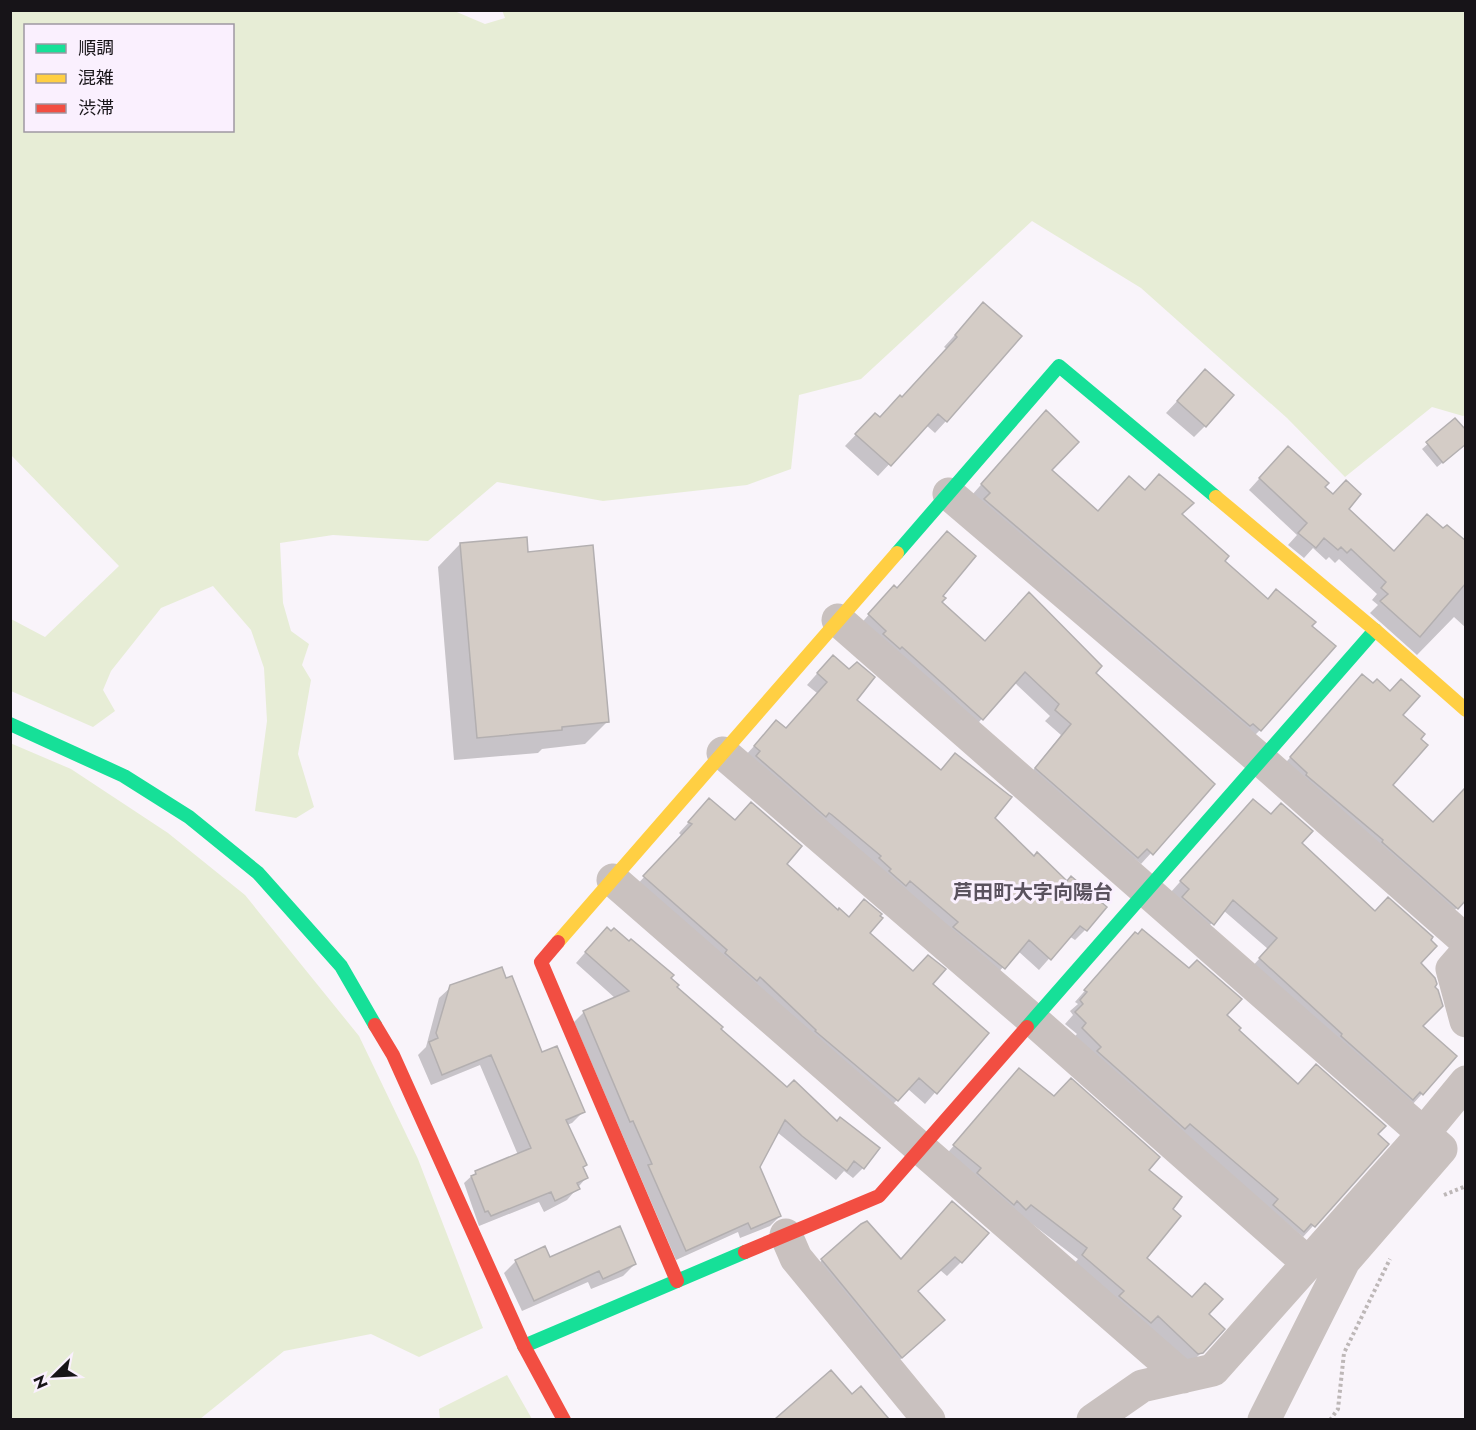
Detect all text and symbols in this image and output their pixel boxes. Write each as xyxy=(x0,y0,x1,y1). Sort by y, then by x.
legend xyxy=(24,24,234,132)
text: 順調 xyxy=(78,35,114,61)
text: 混雑 xyxy=(78,65,114,91)
text: 渋滞 xyxy=(78,95,114,121)
district label: 芦田町大字向陽台 xyxy=(953,878,1113,907)
north arrow xyxy=(24,1346,84,1406)
text: N xyxy=(28,1371,54,1392)

